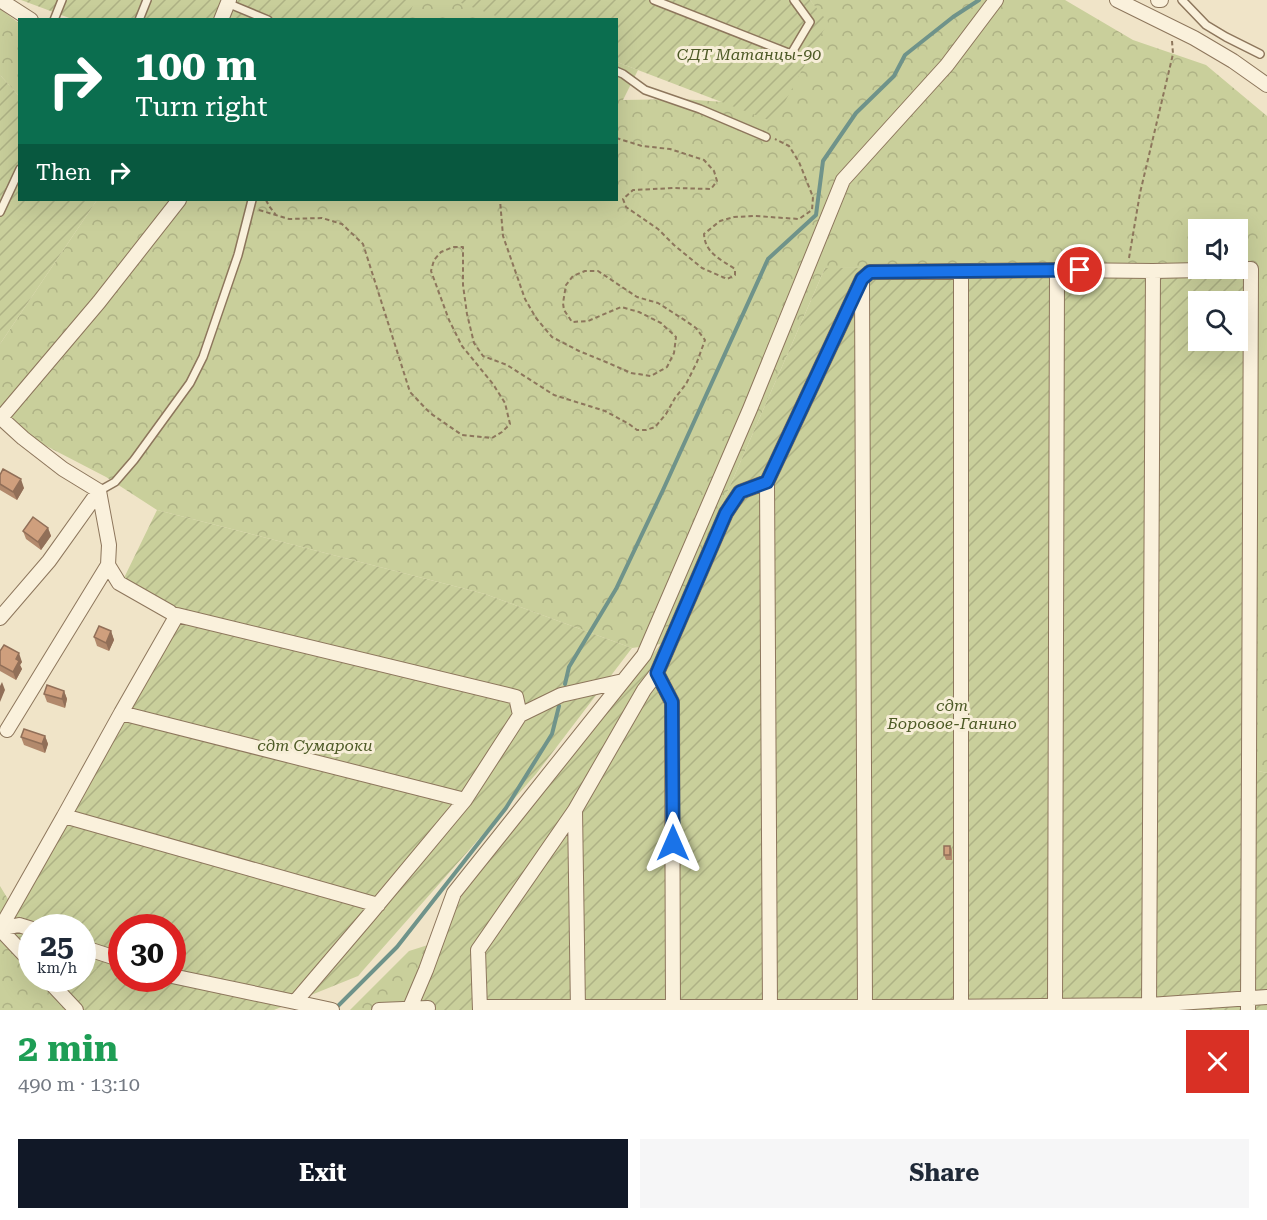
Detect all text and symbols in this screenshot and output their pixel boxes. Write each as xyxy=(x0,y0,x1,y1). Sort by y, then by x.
text: 100 m xyxy=(135,41,257,90)
icon: right xyxy=(36,42,114,120)
park label: СДТ Матанцы-90 xyxy=(677,45,821,64)
text: Turn right xyxy=(135,91,268,123)
icon: right xyxy=(103,156,136,189)
text: Then xyxy=(36,160,91,185)
map controls xyxy=(1188,219,1248,351)
button: sound xyxy=(1188,219,1248,279)
pin xyxy=(1054,244,1105,295)
icon: arrive xyxy=(1063,253,1096,286)
button: search xyxy=(1188,291,1248,351)
park label: сдт Боровое-Ганино xyxy=(886,696,1017,733)
park label: сдт Сумароки xyxy=(257,736,373,755)
position arrow xyxy=(641,811,705,875)
speed limit sign: 30 xyxy=(108,914,186,992)
text: 25 xyxy=(40,928,74,963)
text: km/h xyxy=(37,959,77,977)
text: 2 min xyxy=(18,1028,118,1070)
button: close xyxy=(1186,1030,1249,1093)
text: 490 m · 13:10 xyxy=(18,1072,140,1096)
button: Exit xyxy=(18,1139,628,1208)
button: Share xyxy=(640,1139,1249,1208)

